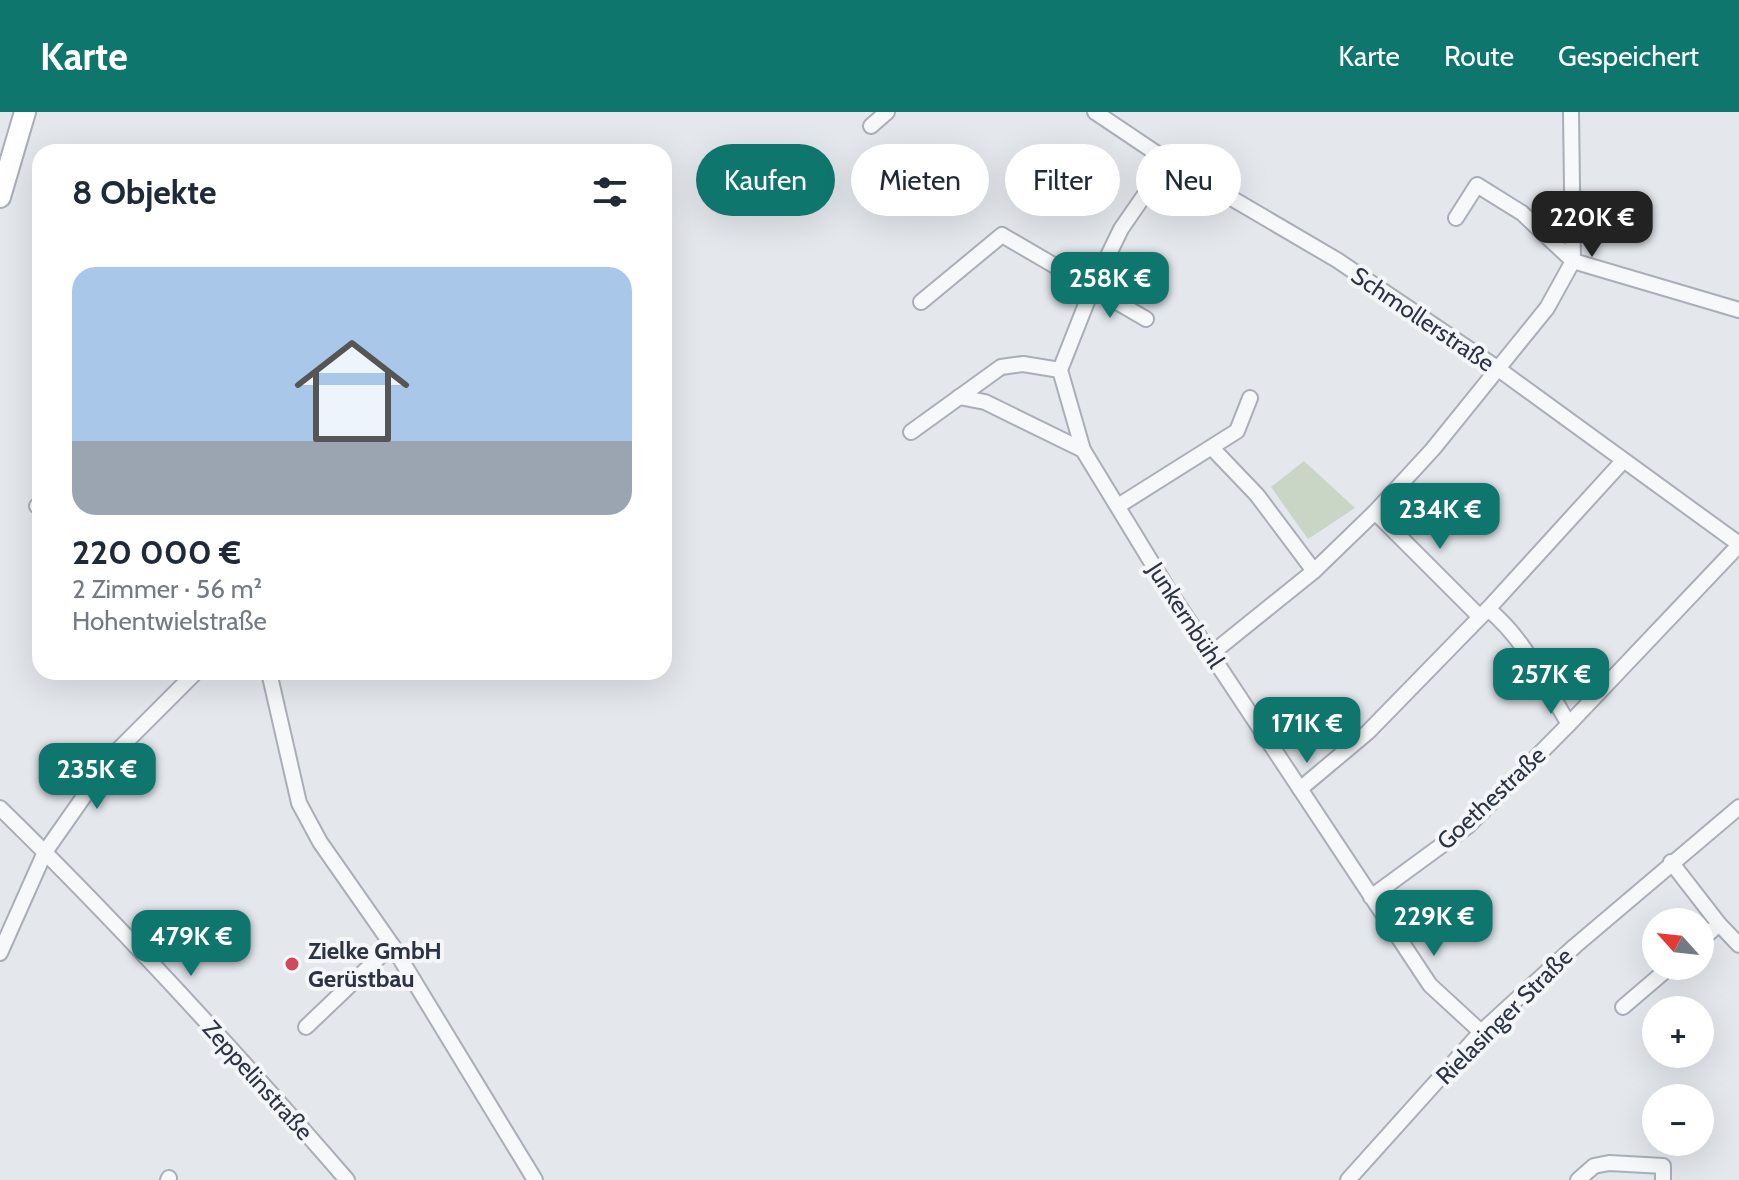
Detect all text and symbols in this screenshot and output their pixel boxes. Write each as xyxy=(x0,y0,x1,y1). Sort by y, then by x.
text: Karte xyxy=(40,33,128,80)
text: Karte xyxy=(1338,39,1400,73)
text: Route xyxy=(1444,39,1514,73)
text: Gespeichert xyxy=(1558,39,1699,73)
chip: Kaufen xyxy=(696,144,835,216)
chip: Mieten xyxy=(851,144,989,216)
chip: Filter xyxy=(1005,144,1120,216)
chip: Neu xyxy=(1136,144,1241,216)
icon: filters xyxy=(588,170,632,214)
text: 8 Objekte xyxy=(72,171,217,213)
pin: 220K € xyxy=(1527,191,1657,259)
text: 220K € xyxy=(1550,201,1634,233)
pin: 258K € xyxy=(1045,252,1175,320)
street label: Schmollerstraße xyxy=(1346,261,1500,377)
text: 258K € xyxy=(1069,262,1151,294)
icon: home xyxy=(280,319,424,463)
pin: 234K € xyxy=(1375,483,1505,551)
text: 234K € xyxy=(1399,493,1481,525)
text: 220 000 € xyxy=(72,531,241,573)
street label: Junkernbühl xyxy=(1141,556,1231,673)
text: 2 Zimmer · 56 m² xyxy=(72,573,262,605)
text: Hohentwielstraße xyxy=(72,605,267,637)
pin: 257K € xyxy=(1486,648,1616,716)
text: 257K € xyxy=(1511,658,1591,690)
pin: 171K € xyxy=(1242,697,1372,765)
text: 171K € xyxy=(1271,707,1343,739)
street label: Goethestraße xyxy=(1431,740,1551,856)
pin: 235K € xyxy=(32,743,162,811)
text: 235K € xyxy=(57,753,137,785)
pin: 229K € xyxy=(1369,890,1499,958)
text: 229K € xyxy=(1394,900,1474,932)
north arrow xyxy=(1642,908,1714,980)
map controls xyxy=(1642,908,1714,1156)
pin: 479K € xyxy=(126,910,256,978)
text: 479K € xyxy=(150,920,232,952)
place label: Zielke GmbH Gerüstbau xyxy=(308,936,442,993)
street label: Rielasinger Straße xyxy=(1430,942,1578,1090)
marker: Zielke GmbH Gerüstbau xyxy=(283,955,301,973)
button: + xyxy=(1642,996,1714,1068)
street label: Zeppelinstraße xyxy=(197,1014,319,1146)
button: − xyxy=(1642,1084,1714,1156)

